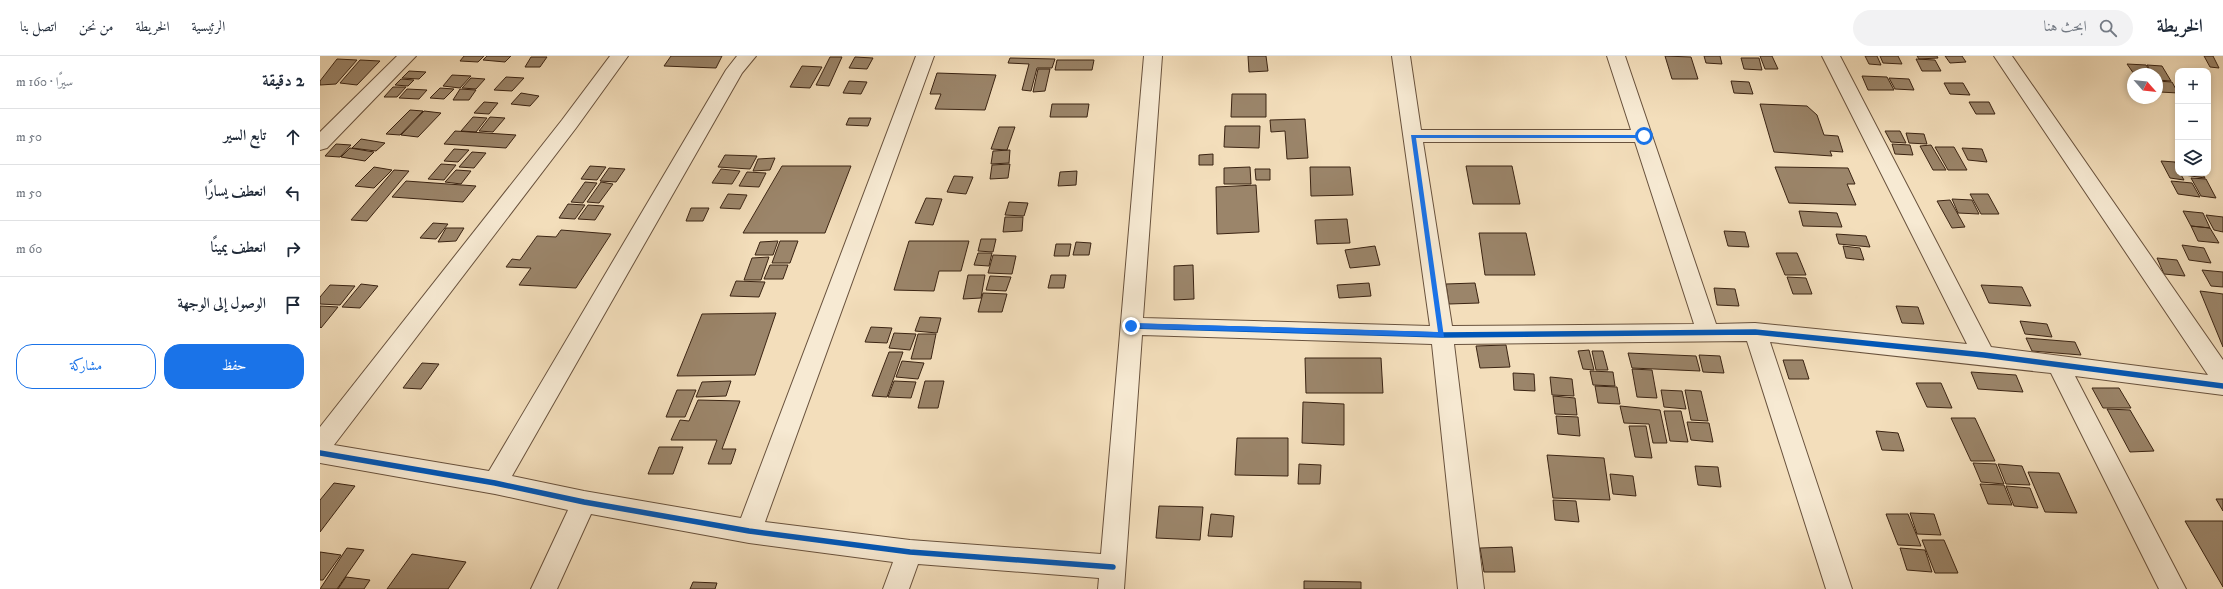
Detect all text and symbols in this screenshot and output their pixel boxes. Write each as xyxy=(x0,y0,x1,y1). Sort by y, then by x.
search box xyxy=(1853,10,2133,46)
text: الخريطة xyxy=(2157,15,2203,38)
text: ابحث هنا xyxy=(2044,17,2087,36)
icon: search xyxy=(2097,17,2119,39)
text: اتصل بنا xyxy=(20,18,57,36)
text: من نحن xyxy=(79,18,114,36)
text: الخريطة xyxy=(136,18,170,36)
text: الرئيسية xyxy=(192,18,225,36)
north arrow xyxy=(2127,68,2163,104)
map controls xyxy=(2175,68,2211,176)
button: + xyxy=(2175,68,2211,104)
text: 2 دقيقة xyxy=(262,70,304,92)
text: سيرًا · 160 m xyxy=(16,74,73,90)
button: − xyxy=(2175,104,2211,140)
text: تابع السير xyxy=(224,126,266,145)
icon: ahead xyxy=(282,126,304,148)
route start xyxy=(1635,127,1653,145)
text: 50 m xyxy=(16,129,42,145)
button: layers xyxy=(2175,140,2211,176)
text: انعطف يسارًا xyxy=(205,182,266,201)
icon: left xyxy=(282,182,304,204)
text: 50 m xyxy=(16,185,42,201)
text: انعطف يمينًا xyxy=(211,238,266,257)
icon: right xyxy=(282,238,304,260)
text: 60 m xyxy=(16,241,42,257)
text: الوصول إلى الوجهة xyxy=(177,294,266,313)
icon: arrive xyxy=(282,294,304,316)
route end xyxy=(1122,317,1140,335)
button: مشاركة xyxy=(16,344,156,389)
button: حفظ xyxy=(164,344,304,389)

